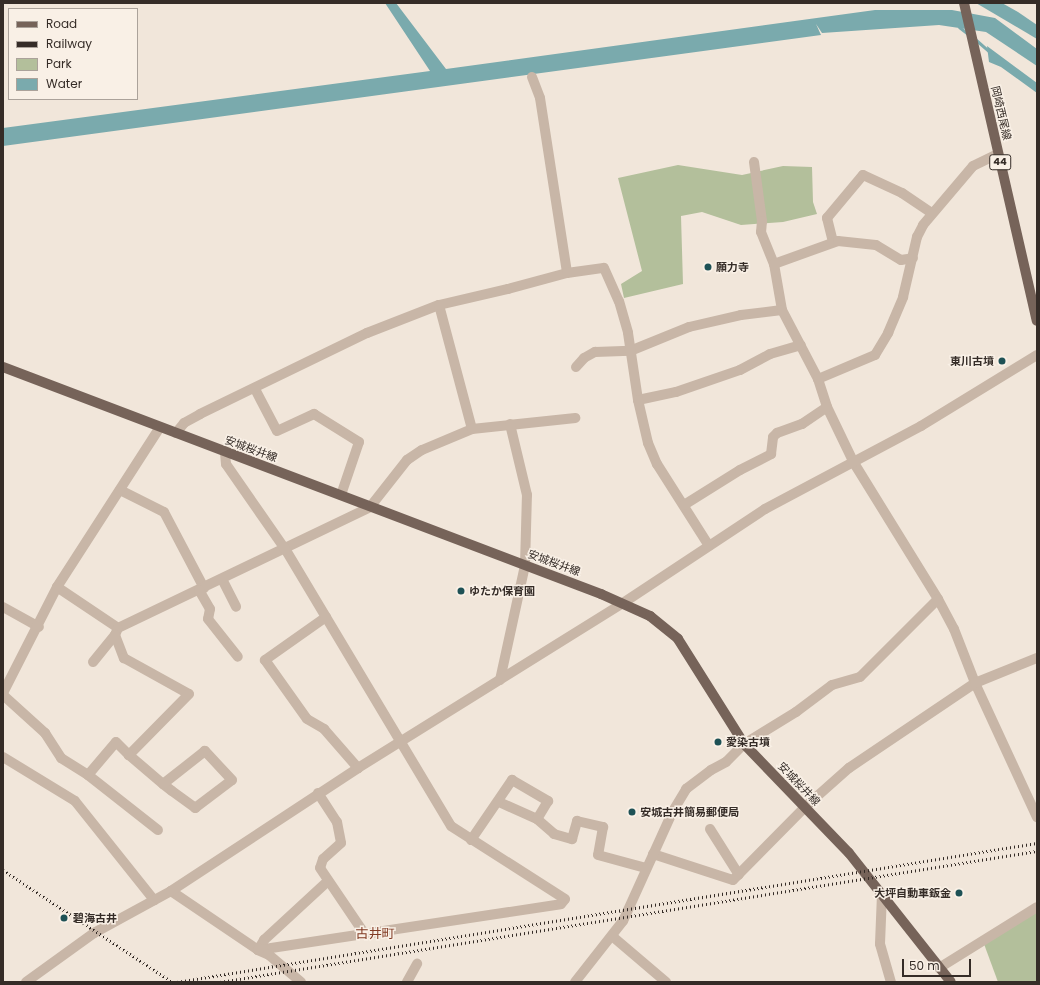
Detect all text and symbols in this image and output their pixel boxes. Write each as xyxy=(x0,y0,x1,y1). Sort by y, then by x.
legend xyxy=(8,8,138,100)
text: Road xyxy=(46,15,77,32)
text: Railway xyxy=(46,35,92,52)
text: Park xyxy=(46,55,72,72)
text: Water xyxy=(46,75,82,92)
street label: 岡崎西尾線 xyxy=(988,85,1014,141)
road number: 44 xyxy=(989,154,1011,170)
place label: 願力寺 xyxy=(716,260,749,274)
marker: 願力寺 xyxy=(703,262,713,272)
place label: 東川古墳 xyxy=(950,354,994,368)
marker: 東川古墳 xyxy=(997,356,1007,366)
street label: 安城桜井線 xyxy=(223,433,279,465)
street label: 安城桜井線 xyxy=(526,547,582,579)
place label: ゆたか保育園 xyxy=(469,584,535,598)
marker: ゆたか保育園 xyxy=(456,586,466,596)
place label: 愛染古墳 xyxy=(726,735,770,749)
marker: 愛染古墳 xyxy=(713,737,723,747)
street label: 安城桜井線 xyxy=(775,760,823,808)
place label: 安城古井簡易郵便局 xyxy=(640,805,739,819)
marker: 安城古井簡易郵便局 xyxy=(627,807,637,817)
place label: 大坪自動車鈑金 xyxy=(874,886,951,900)
marker: 大坪自動車鈑金 xyxy=(954,888,964,898)
place label: 碧海古井 xyxy=(73,911,117,925)
marker: 碧海古井 xyxy=(58,912,70,924)
district label: 古井町 xyxy=(356,926,394,942)
scale bar xyxy=(904,951,973,977)
text: 50 m xyxy=(909,957,940,974)

